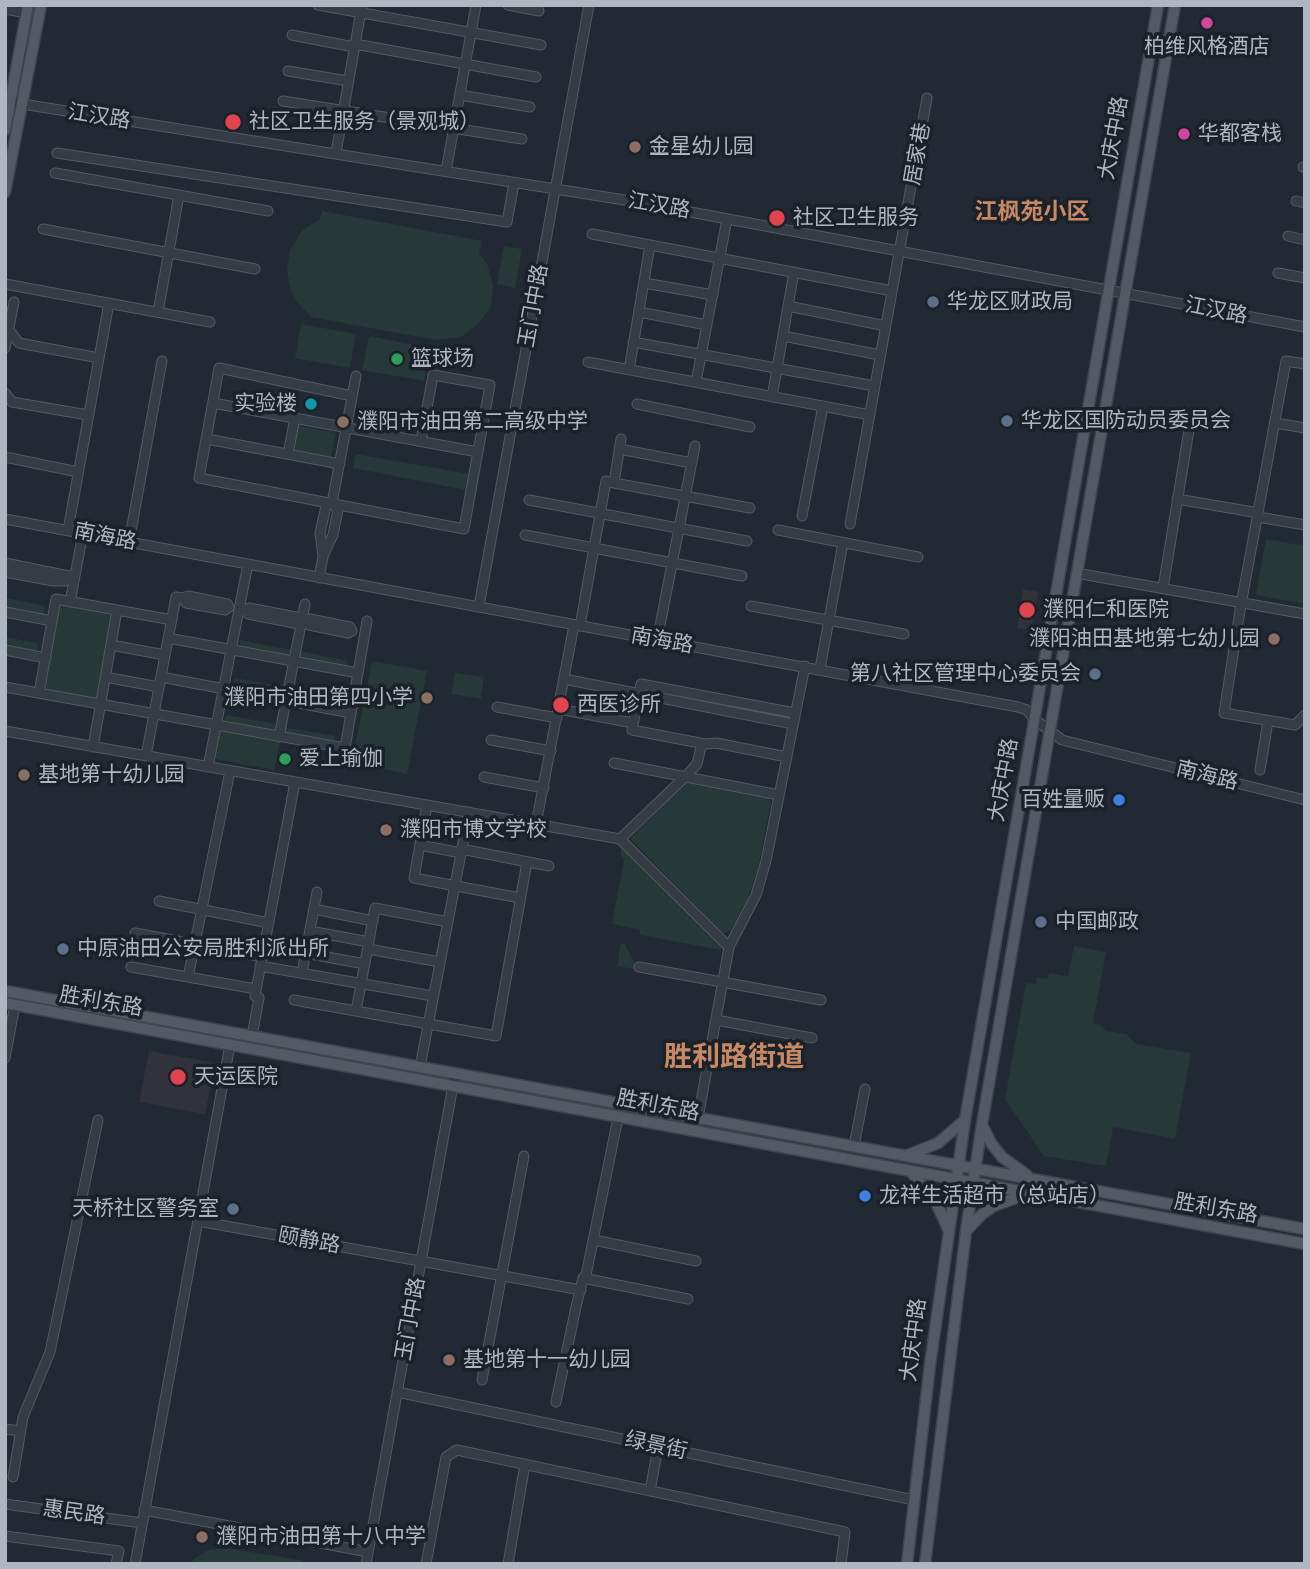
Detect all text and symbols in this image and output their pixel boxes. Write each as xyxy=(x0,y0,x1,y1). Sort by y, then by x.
marker: 柏维风格酒店 xyxy=(1199,15,1215,31)
place label: 柏维风格酒店 xyxy=(1144,34,1270,60)
street label: 大庆中路 xyxy=(1094,94,1134,182)
street label: 江汉路 xyxy=(66,100,132,134)
place label: 社区卫生服务（景观城） xyxy=(249,109,480,135)
marker: 社区卫生服务（景观城） xyxy=(223,112,243,132)
street label: 居家巷 xyxy=(900,121,936,187)
place label: 华都客栈 xyxy=(1198,121,1282,147)
marker: 华都客栈 xyxy=(1176,126,1192,142)
place label: 金星幼儿园 xyxy=(649,134,754,160)
marker: 金星幼儿园 xyxy=(627,139,643,155)
street label: 江汉路 xyxy=(626,188,692,224)
district label: 江枫苑小区 xyxy=(975,198,1089,226)
place label: 社区卫生服务 xyxy=(793,205,919,231)
marker: 社区卫生服务 xyxy=(767,208,787,228)
street label: 玉门中路 xyxy=(514,262,554,350)
place label: 华龙区财政局 xyxy=(947,289,1073,315)
street label: 江汉路 xyxy=(1183,293,1249,329)
marker: 华龙区财政局 xyxy=(925,294,941,310)
place label: 篮球场 xyxy=(411,346,474,372)
marker: 篮球场 xyxy=(389,351,405,367)
place label: 实验楼 xyxy=(234,391,297,417)
marker: 实验楼 xyxy=(303,396,319,412)
place label: 华龙区国防动员委员会 xyxy=(1021,408,1231,434)
place label: 濮阳市油田第二高级中学 xyxy=(357,409,588,435)
marker: 华龙区国防动员委员会 xyxy=(999,413,1015,429)
marker: 濮阳市油田第二高级中学 xyxy=(335,414,351,430)
street label: 南海路 xyxy=(72,519,138,555)
place label: 濮阳仁和医院 xyxy=(1043,597,1169,623)
marker: 濮阳仁和医院 xyxy=(1017,600,1037,620)
street label: 南海路 xyxy=(629,623,695,659)
place label: 濮阳油田基地第七幼儿园 xyxy=(1029,626,1260,652)
marker: 濮阳油田基地第七幼儿园 xyxy=(1266,631,1282,647)
place label: 第八社区管理中心委员会 xyxy=(850,661,1081,687)
marker: 第八社区管理中心委员会 xyxy=(1087,666,1103,682)
place label: 濮阳市油田第四小学 xyxy=(224,685,413,711)
marker: 濮阳市油田第四小学 xyxy=(419,690,435,706)
place label: 西医诊所 xyxy=(577,692,661,718)
marker: 西医诊所 xyxy=(551,695,571,715)
street label: 大庆中路 xyxy=(984,736,1024,824)
place label: 爱上瑜伽 xyxy=(299,746,383,772)
marker: 爱上瑜伽 xyxy=(277,751,293,767)
street label: 南海路 xyxy=(1173,756,1241,796)
place label: 基地第十幼儿园 xyxy=(38,762,185,788)
marker: 基地第十幼儿园 xyxy=(16,767,32,783)
place label: 百姓量贩 xyxy=(1021,787,1105,813)
marker: 百姓量贩 xyxy=(1111,792,1127,808)
place label: 濮阳市博文学校 xyxy=(400,817,547,843)
marker: 濮阳市博文学校 xyxy=(378,822,394,838)
place label: 中国邮政 xyxy=(1055,909,1139,935)
marker: 中国邮政 xyxy=(1033,914,1049,930)
place label: 中原油田公安局胜利派出所 xyxy=(77,936,329,962)
marker: 中原油田公安局胜利派出所 xyxy=(55,941,71,957)
street label: 胜利东路 xyxy=(57,982,145,1022)
district label: 胜利路街道 xyxy=(664,1041,804,1075)
place label: 天运医院 xyxy=(194,1064,278,1090)
marker: 天运医院 xyxy=(168,1067,188,1087)
street label: 胜利东路 xyxy=(614,1086,702,1126)
place label: 龙祥生活超市（总站店） xyxy=(879,1183,1110,1209)
marker: 龙祥生活超市（总站店） xyxy=(857,1188,873,1204)
street label: 胜利东路 xyxy=(1172,1189,1260,1229)
place label: 天桥社区警务室 xyxy=(72,1196,219,1222)
marker: 天桥社区警务室 xyxy=(225,1201,241,1217)
street label: 颐静路 xyxy=(276,1223,342,1259)
street label: 玉门中路 xyxy=(391,1275,431,1363)
street label: 大庆中路 xyxy=(896,1297,932,1383)
place label: 基地第十一幼儿园 xyxy=(463,1347,631,1373)
marker: 基地第十一幼儿园 xyxy=(441,1352,457,1368)
street label: 绿景街 xyxy=(623,1427,689,1465)
street label: 惠民路 xyxy=(41,1496,107,1530)
place label: 濮阳市油田第十八中学 xyxy=(216,1524,426,1550)
marker: 濮阳市油田第十八中学 xyxy=(194,1529,210,1545)

